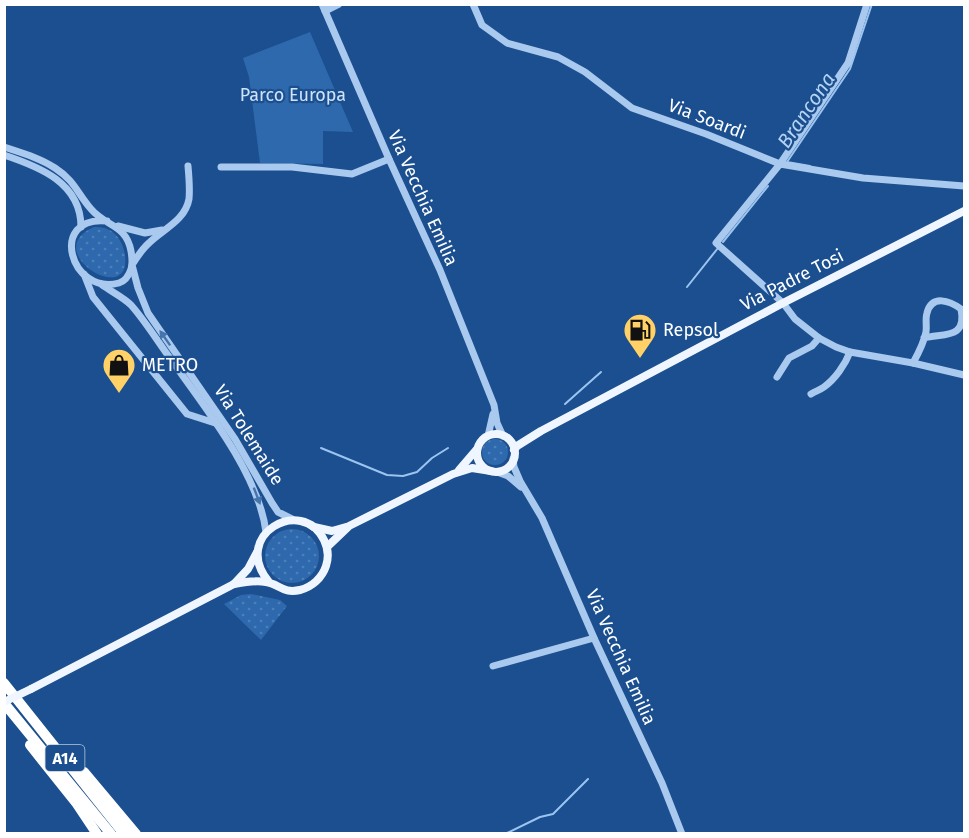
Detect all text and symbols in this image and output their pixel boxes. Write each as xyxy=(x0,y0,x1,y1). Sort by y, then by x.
water label: Brancona xyxy=(772,68,840,152)
park label: Parco Europa xyxy=(240,84,346,106)
street label: Via Soardi xyxy=(665,94,749,144)
street label: Via Vecchia Emilia xyxy=(383,127,463,269)
street label: Via Padre Tosi xyxy=(737,245,847,315)
fuel station icon: Repsol xyxy=(622,312,658,359)
place label: Repsol xyxy=(663,319,718,341)
one-way arrow xyxy=(159,330,171,346)
shop icon: METRO xyxy=(101,347,137,394)
place label: METRO xyxy=(142,354,198,376)
street label: Via Tolemaide xyxy=(209,381,289,489)
one-way arrow xyxy=(253,487,262,505)
street label: Via Vecchia Emilia xyxy=(581,586,661,728)
road number: A14 xyxy=(46,745,84,771)

